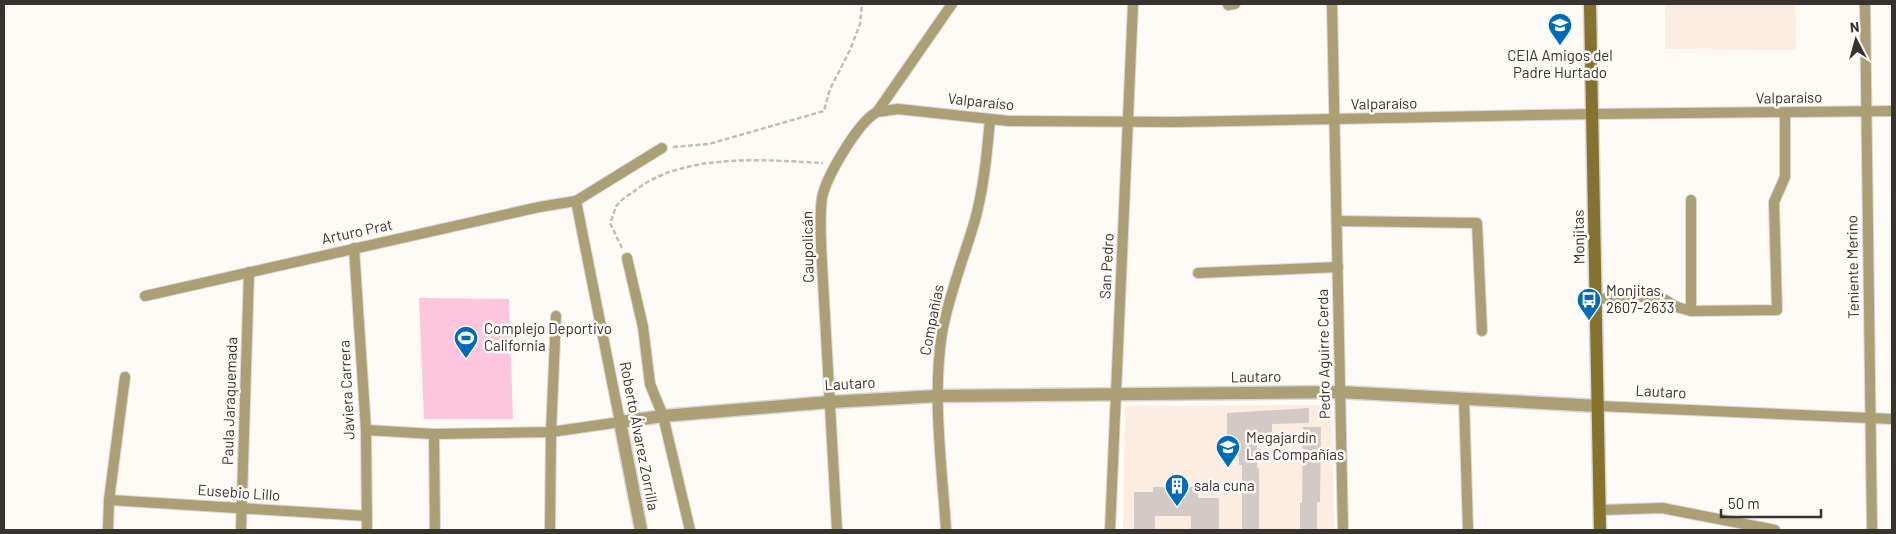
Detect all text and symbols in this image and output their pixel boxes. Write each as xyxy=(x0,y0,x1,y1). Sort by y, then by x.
school or university icon: CEIA Amigos del Padre Hurtado xyxy=(1547,12,1573,46)
north arrow xyxy=(1831,15,1881,65)
text: N xyxy=(1849,18,1860,36)
place label: CEIA Amigos del Padre Hurtado xyxy=(1507,46,1613,81)
street label: Valparaíso xyxy=(1755,87,1823,107)
street label: Valparaíso xyxy=(947,89,1015,113)
street label: Valparaíso xyxy=(1350,93,1418,113)
street label: Monjitas xyxy=(1569,209,1587,265)
street label: Caupolicán xyxy=(797,211,817,283)
street label: Arturo Prat xyxy=(320,215,394,247)
street label: Teniente Merino xyxy=(1842,215,1862,319)
street label: San Pedro xyxy=(1095,233,1117,299)
place label: Monjitas, 2607-2633 xyxy=(1606,281,1674,316)
street label: Compañías xyxy=(915,283,947,357)
bus stop icon: Monjitas, 2607-2633 xyxy=(1576,287,1602,321)
street label: Pedro Aguirre Cerda xyxy=(1313,289,1333,419)
place label: Complejo Deportivo California xyxy=(484,319,612,354)
sports icon: Complejo Deportivo California xyxy=(453,325,479,359)
street label: Paula Jaraquemada xyxy=(218,337,240,465)
street label: Javiera Carrera xyxy=(334,340,358,440)
street label: Roberto Álvarez Zorrilla xyxy=(617,360,663,512)
street label: Lautaro xyxy=(1230,367,1282,385)
street label: Lautaro xyxy=(824,373,876,393)
street label: Lautaro xyxy=(1635,381,1687,401)
place label: Megajardín Las Compañías xyxy=(1246,428,1344,463)
school or university icon: Megajardín Las Compañías xyxy=(1215,434,1241,468)
building icon: sala cuna xyxy=(1164,473,1190,507)
place label: sala cuna xyxy=(1194,476,1255,494)
street label: Eusebio Lillo xyxy=(197,480,281,504)
scale bar xyxy=(1721,486,1821,518)
text: 50 m xyxy=(1728,494,1760,512)

